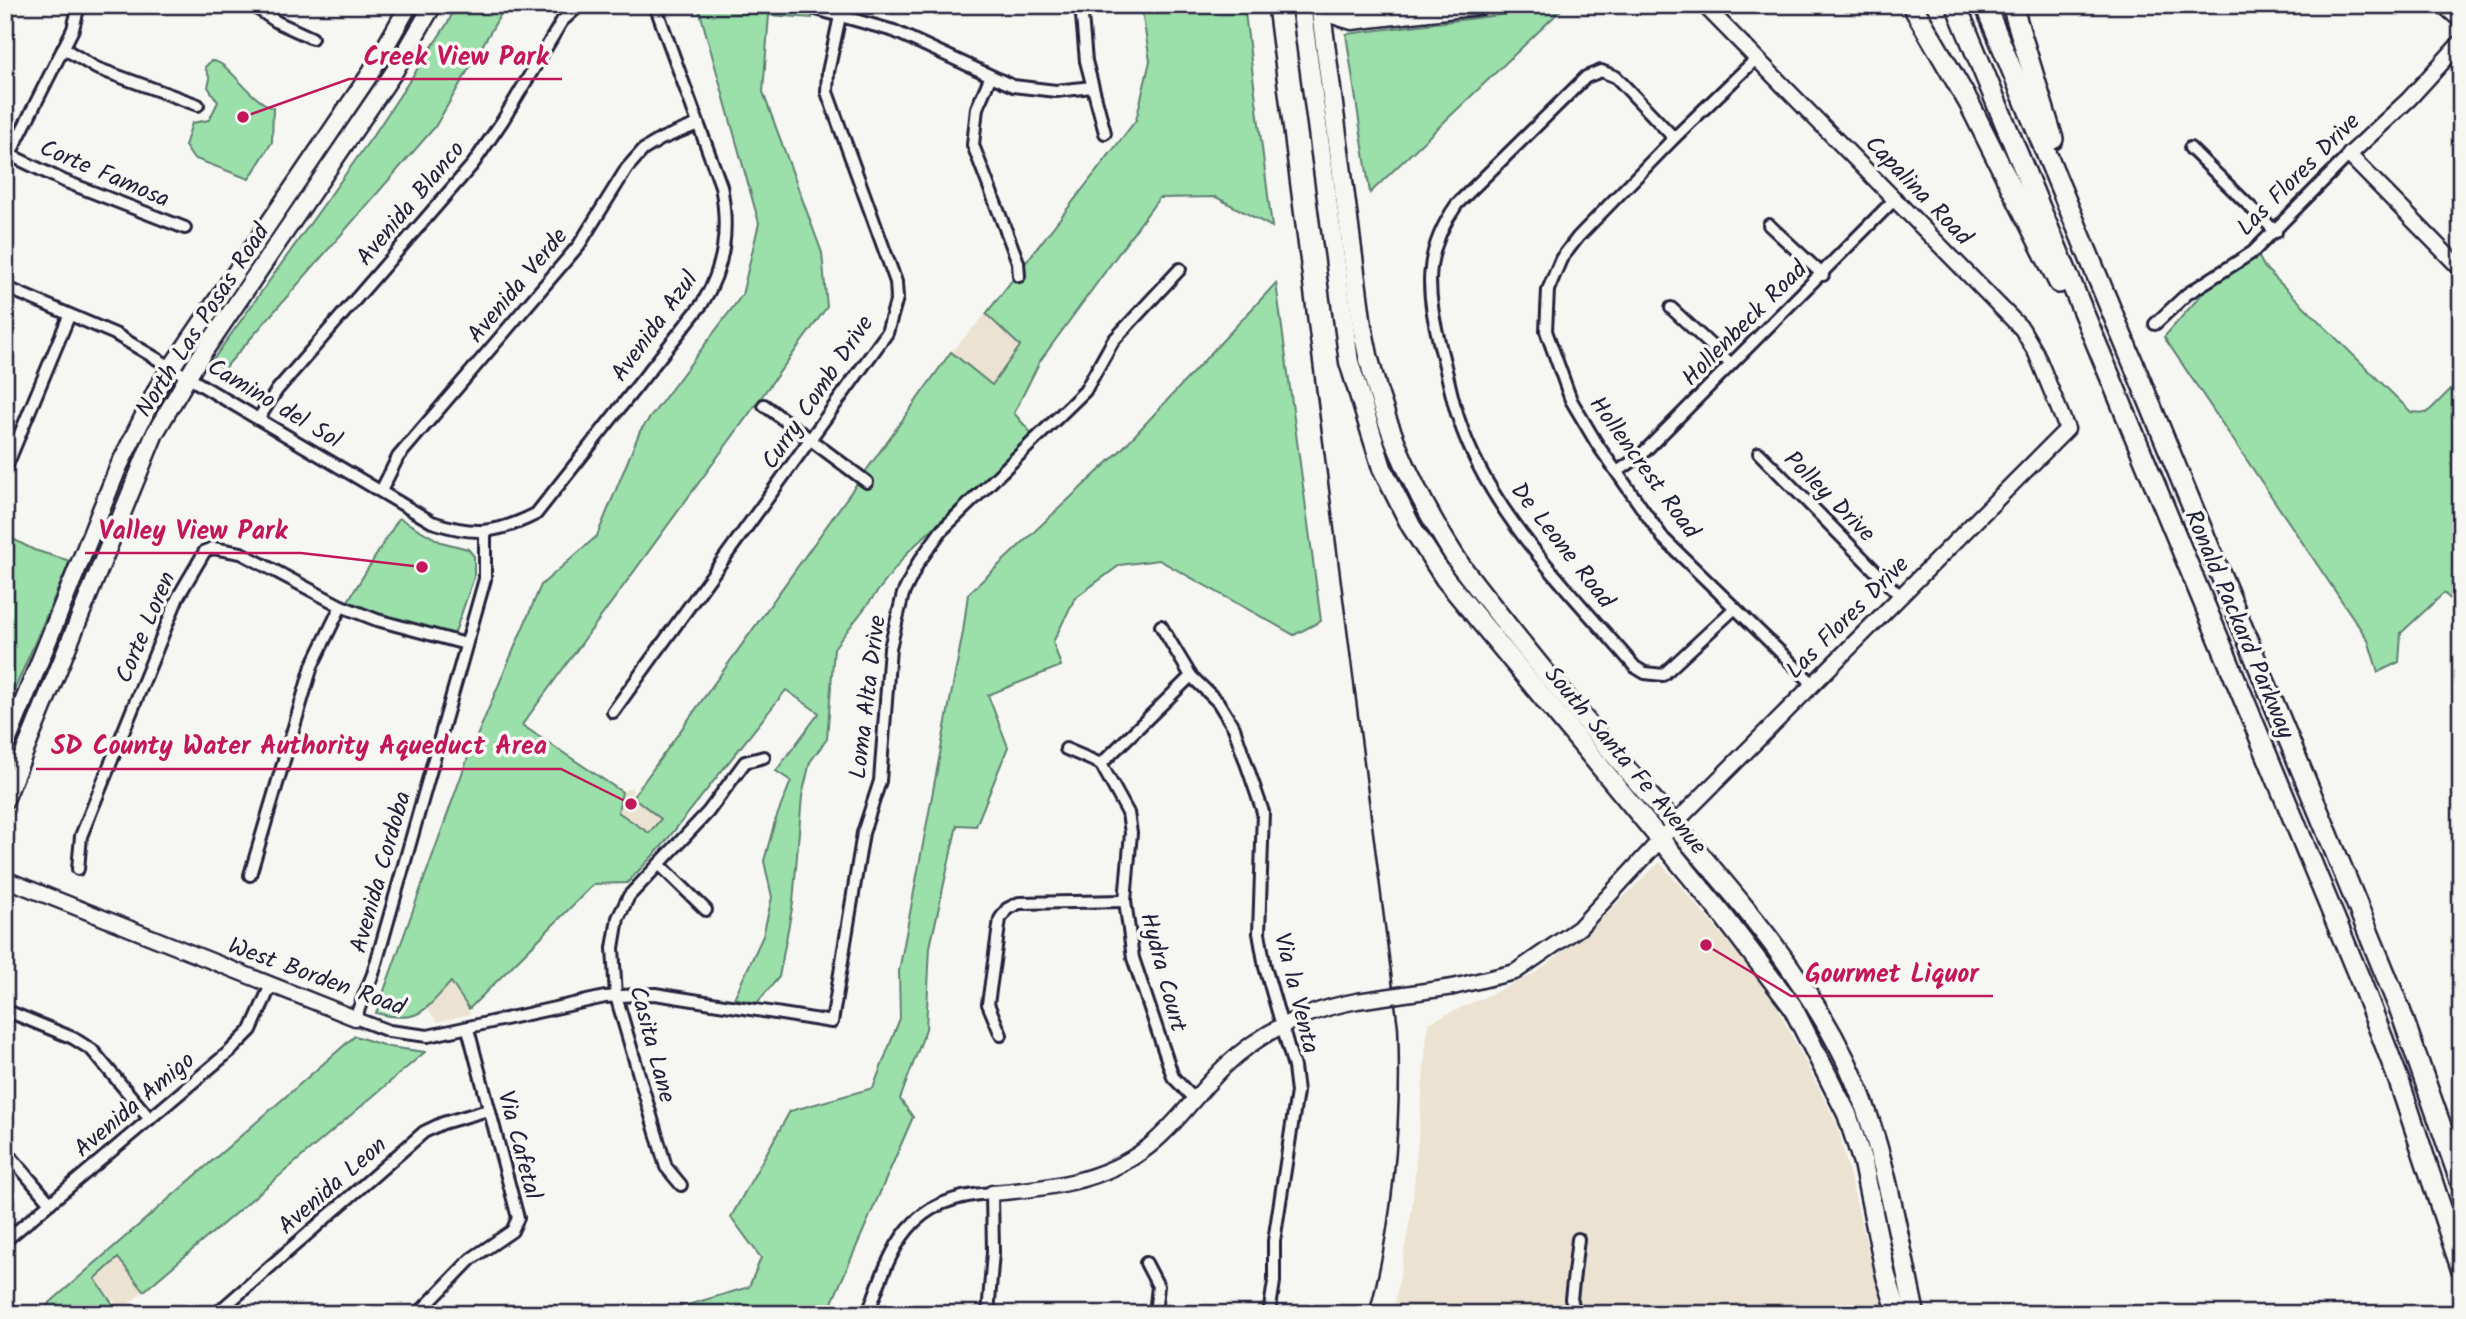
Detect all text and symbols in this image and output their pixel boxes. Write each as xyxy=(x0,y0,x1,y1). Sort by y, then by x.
callout: Creek View Park xyxy=(349,32,562,79)
text: Creek View Park xyxy=(363,37,550,79)
street label: Las Flores Drive xyxy=(2228,104,2370,246)
street label: Capalina Road xyxy=(1855,127,1982,256)
street label: Corte Famosa xyxy=(33,129,176,219)
street label: Avenida Blanco xyxy=(347,132,476,275)
street label: North Las Posas Road xyxy=(126,215,281,426)
street label: Avenida Verde xyxy=(458,219,579,353)
street label: Hollenbeck Road xyxy=(1673,251,1818,396)
street label: Avenida Azul xyxy=(601,263,709,391)
street label: Curry Comb Drive xyxy=(752,307,885,478)
street label: Camino del Sol xyxy=(199,349,349,460)
street label: Hollencrest Road xyxy=(1578,388,1710,549)
street label: Polley Drive xyxy=(1774,442,1884,552)
street label: De Leone Road xyxy=(1500,474,1625,619)
street label: Ronald Packard Parkway xyxy=(2173,504,2305,746)
callout: Valley View Park xyxy=(85,506,301,553)
text: Valley View Park xyxy=(99,511,289,553)
street label: Las Flores Drive xyxy=(1777,547,1919,689)
street label: Corte Loren xyxy=(105,565,187,690)
street label: Loma Alta Drive xyxy=(839,613,898,781)
street label: South Santa Fe Avenue xyxy=(1534,657,1716,865)
callout: SD County Water Authority Aqueduct Area xyxy=(36,722,561,769)
text: SD County Water Authority Aqueduct Area xyxy=(51,726,547,768)
street label: Avenida Cordoba xyxy=(340,787,423,958)
street label: Hydra Court xyxy=(1128,908,1197,1037)
street label: West Borden Road xyxy=(222,927,412,1028)
street label: Via la Venta xyxy=(1262,929,1329,1058)
callout: Gourmet Liquor xyxy=(1791,949,1993,996)
text: Gourmet Liquor xyxy=(1805,954,1980,996)
street label: Casita Lane xyxy=(617,982,686,1107)
street label: Avenida Amigo xyxy=(66,1042,204,1168)
street label: Via Cafetal xyxy=(485,1087,552,1204)
street label: Avenida Leon xyxy=(269,1127,397,1245)

